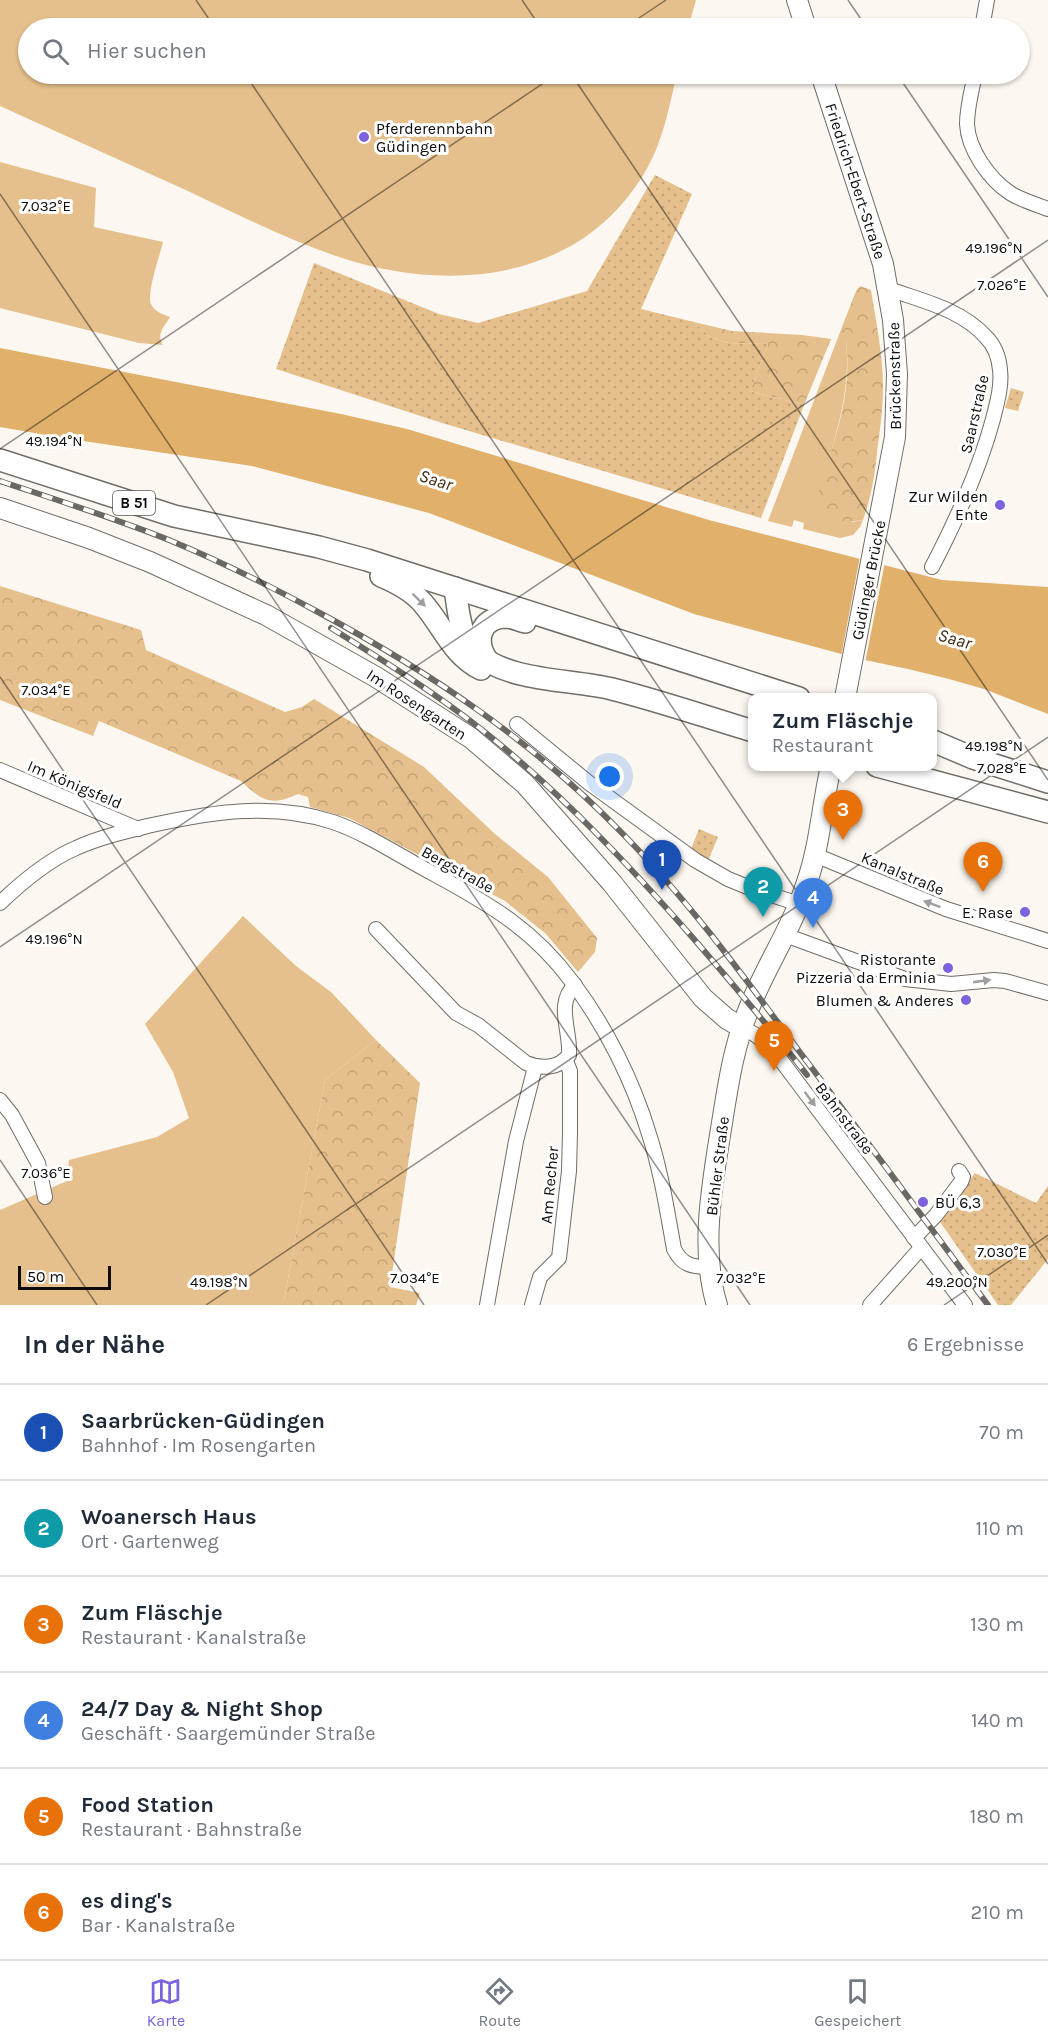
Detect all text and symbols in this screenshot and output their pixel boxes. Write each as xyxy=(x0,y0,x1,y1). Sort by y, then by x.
search box xyxy=(18,18,1030,84)
icon: search xyxy=(39,35,72,68)
text: Hier suchen xyxy=(87,38,207,64)
street label: Friedrich-Ebert-Straße xyxy=(821,101,890,262)
place label: Pferderennbahn Güdingen xyxy=(376,119,493,156)
marker: Pferderennbahn Güdingen xyxy=(357,130,371,144)
text: 7.032°E xyxy=(21,197,71,215)
text: 49.196°N xyxy=(965,239,1023,257)
text: 7.026°E xyxy=(977,276,1027,294)
street label: Brückenstraße xyxy=(884,322,905,430)
street label: Saarstraße xyxy=(956,373,993,455)
text: 49.194°N xyxy=(25,432,83,450)
water label: Saar xyxy=(416,464,456,496)
place label: Zur Wilden Ente xyxy=(908,487,988,524)
road number: B 51 xyxy=(113,491,155,515)
marker: Zur Wilden Ente xyxy=(993,498,1007,512)
street label: Güdinger Brücke xyxy=(848,519,889,642)
one-way arrow xyxy=(412,593,427,607)
water label: Saar xyxy=(936,624,975,655)
street label: Im Rosengarten xyxy=(363,665,470,744)
text: 7.034°E xyxy=(21,681,71,699)
popup xyxy=(748,693,937,771)
text: Zum Fläschje xyxy=(772,708,913,734)
text: Restaurant xyxy=(772,734,873,757)
text: 49.198°N xyxy=(965,737,1023,755)
street label: Im Königsfeld xyxy=(25,756,125,813)
text: 7.028°E xyxy=(977,759,1027,777)
your location xyxy=(595,762,624,791)
pin: 3 xyxy=(824,790,862,840)
pin: 1 xyxy=(642,840,682,890)
street label: Bergstraße xyxy=(418,842,497,897)
pin: 6 xyxy=(964,842,1002,892)
street label: Kanalstraße xyxy=(858,847,947,900)
pin: 2 xyxy=(744,868,783,917)
pin: 4 xyxy=(794,878,832,928)
one-way arrow xyxy=(923,898,941,908)
place label: E. Rase xyxy=(962,903,1013,922)
marker: E. Rase xyxy=(1018,905,1032,919)
text: 49.196°N xyxy=(25,930,83,948)
place label: Ristorante Pizzeria da Erminia xyxy=(796,950,936,987)
marker: Ristorante Pizzeria da Erminia xyxy=(941,961,955,975)
one-way arrow xyxy=(973,977,992,986)
place label: Blumen & Anderes xyxy=(816,991,954,1010)
marker: Blumen & Anderes xyxy=(959,993,973,1007)
pin: 5 xyxy=(754,1022,794,1071)
street label: Bahnstraße xyxy=(811,1079,878,1158)
one-way arrow xyxy=(804,1091,816,1106)
street label: Bühler Straße xyxy=(702,1115,733,1217)
street label: Am Recher xyxy=(537,1145,562,1225)
text: 7.036°E xyxy=(21,1164,71,1182)
place label: BÜ 6,3 xyxy=(935,1193,981,1212)
marker: BÜ 6,3 xyxy=(916,1195,930,1209)
text: 7.030°E xyxy=(977,1243,1027,1261)
scale bar xyxy=(18,1263,111,1290)
text: 50 m xyxy=(27,1267,64,1286)
text: 7.034°E xyxy=(390,1269,440,1287)
text: 7.032°E xyxy=(716,1269,766,1287)
text: 49.198°N xyxy=(190,1273,248,1291)
text: 49.200°N xyxy=(926,1273,988,1291)
text: In der Nähe xyxy=(24,1329,165,1360)
text: 6 Ergebnisse xyxy=(907,1333,1024,1356)
text: Saarbrücken-Güdingen xyxy=(81,1408,325,1434)
text: 1 xyxy=(40,1421,47,1444)
text: 70 m xyxy=(979,1421,1024,1444)
text: Bahnhof · Im Rosengarten xyxy=(81,1434,316,1457)
text: Woanersch Haus xyxy=(81,1504,257,1530)
text: 2 xyxy=(37,1517,50,1540)
text: 110 m xyxy=(975,1517,1024,1540)
text: Ort · Gartenweg xyxy=(81,1530,219,1553)
text: Zum Fläschje xyxy=(81,1600,223,1626)
text: 3 xyxy=(37,1613,50,1636)
text: 130 m xyxy=(970,1613,1024,1636)
text: Restaurant · Kanalstraße xyxy=(81,1626,306,1649)
text: 24/7 Day & Night Shop xyxy=(81,1696,323,1722)
text: 4 xyxy=(38,1709,49,1732)
text: 140 m xyxy=(971,1709,1024,1732)
text: Geschäft · Saargemünder Straße xyxy=(81,1722,375,1745)
text: Food Station xyxy=(81,1792,214,1818)
text: 5 xyxy=(38,1805,49,1828)
text: 180 m xyxy=(970,1805,1024,1828)
text: Restaurant · Bahnstraße xyxy=(81,1818,302,1841)
text: es ding's xyxy=(81,1888,173,1914)
text: 6 xyxy=(37,1901,50,1924)
text: 210 m xyxy=(970,1901,1024,1924)
text: Bar · Kanalstraße xyxy=(81,1914,235,1937)
tab: Karte xyxy=(147,1975,185,2030)
tab: Route xyxy=(478,1975,521,2030)
tab: Gespeichert xyxy=(814,1975,901,2030)

